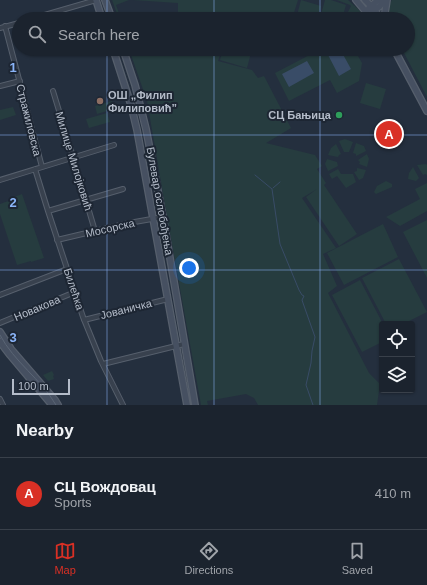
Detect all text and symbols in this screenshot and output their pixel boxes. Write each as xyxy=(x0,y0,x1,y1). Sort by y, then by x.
search box xyxy=(12,12,415,56)
icon: search xyxy=(26,23,48,45)
text: Search here xyxy=(58,26,140,43)
text: 1 xyxy=(9,60,17,75)
street label: Стражиловска xyxy=(14,83,44,158)
place label: ОШ „Филип Филиповић” xyxy=(108,89,177,114)
marker: ОШ „Филип Филиповић” xyxy=(95,96,105,106)
place label: СЦ Бањица xyxy=(268,109,332,121)
street label: Милице Милојковић xyxy=(53,110,95,212)
marker: СЦ Бањица xyxy=(334,110,344,120)
pin: A xyxy=(376,119,402,149)
street label: Булевар ослобођења xyxy=(145,146,176,257)
text: 2 xyxy=(9,195,17,210)
street label: Мосорска xyxy=(84,216,137,239)
your location xyxy=(179,258,199,278)
street label: Билећка xyxy=(62,267,87,312)
street label: Новакова xyxy=(12,293,63,323)
street label: Јованичка xyxy=(99,297,154,321)
map controls xyxy=(379,321,415,393)
button: locate xyxy=(379,321,415,357)
text: 3 xyxy=(9,330,17,345)
button: layers xyxy=(379,357,415,393)
scale bar xyxy=(12,377,70,396)
text: 100 m xyxy=(18,380,49,392)
text: Nearby xyxy=(16,421,74,440)
text: СЦ Вождовац xyxy=(54,478,156,495)
text: A xyxy=(24,486,34,501)
text: 410 m xyxy=(375,486,411,501)
text: Sports xyxy=(54,495,92,510)
tab: Map xyxy=(54,540,76,576)
tab: Directions xyxy=(184,540,233,576)
tab: Saved xyxy=(342,540,373,576)

